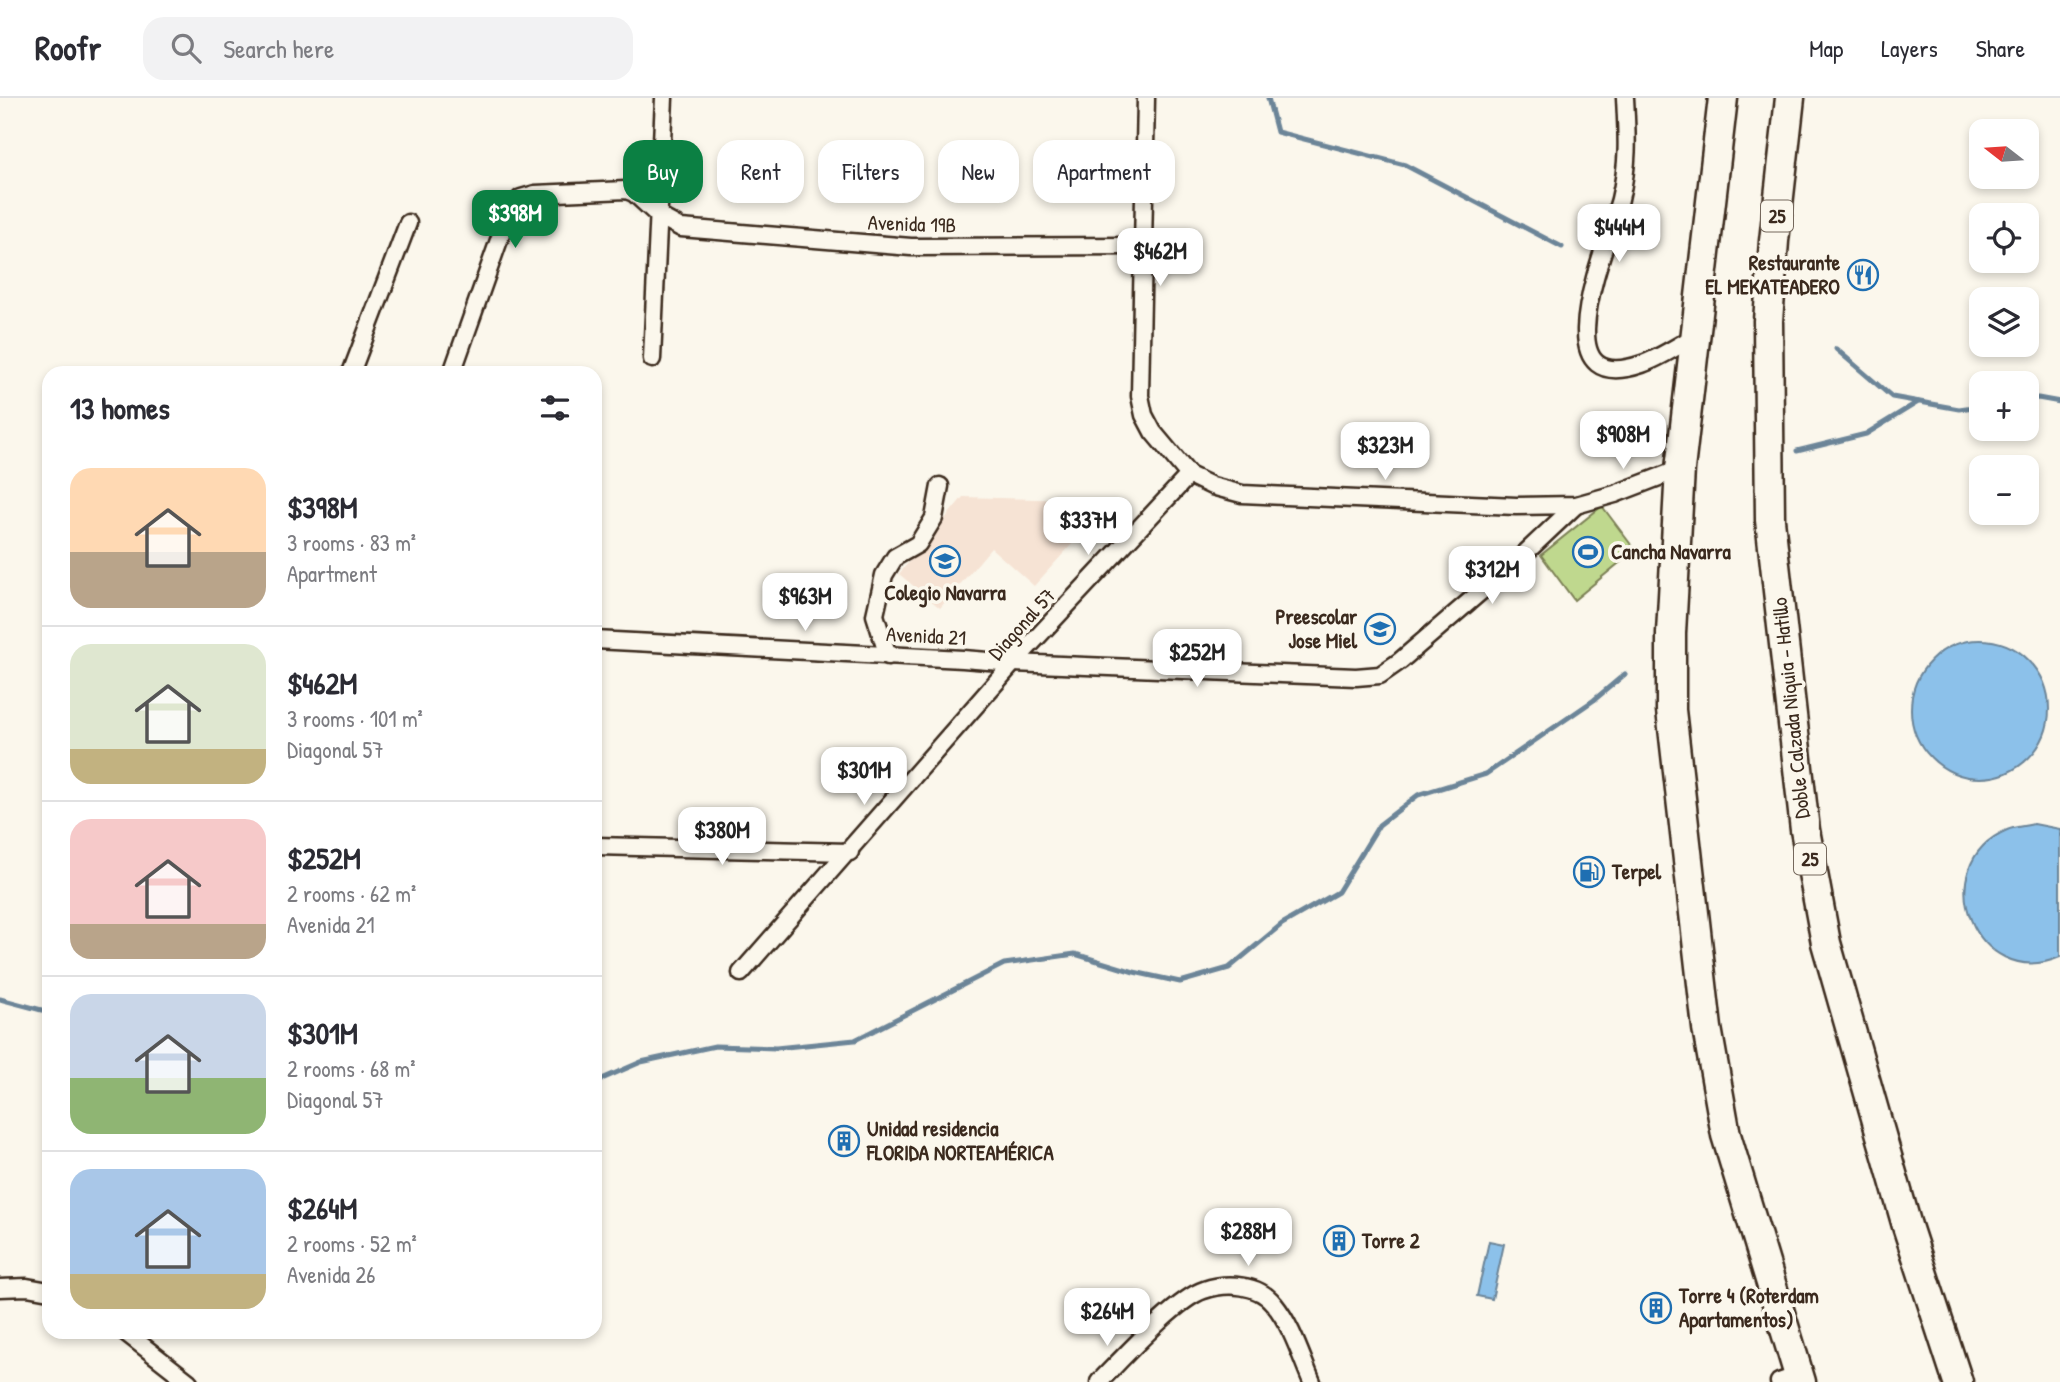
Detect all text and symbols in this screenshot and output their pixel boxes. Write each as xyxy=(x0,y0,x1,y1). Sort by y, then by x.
search box xyxy=(143,17,633,80)
text: Roofr xyxy=(35,26,101,70)
icon: search xyxy=(167,29,205,67)
text: Search here xyxy=(223,31,334,66)
text: Map xyxy=(1809,32,1843,64)
text: Layers xyxy=(1881,32,1938,64)
text: Share xyxy=(1976,32,2025,64)
north arrow xyxy=(1969,119,2039,189)
map controls xyxy=(1969,119,2039,525)
chip: Buy xyxy=(623,140,703,203)
chip: Rent xyxy=(717,140,804,203)
chip: Filters xyxy=(818,140,924,203)
chip: New xyxy=(938,140,1019,203)
chip: Apartment xyxy=(1033,140,1175,203)
pin: $398M xyxy=(466,190,564,250)
text: $398M xyxy=(488,197,542,228)
road number: 25 xyxy=(1761,200,1793,232)
button: locate xyxy=(1969,203,2039,273)
pin: $444M xyxy=(1570,204,1668,264)
street label: Avenida 19B xyxy=(867,207,957,240)
text: $444M xyxy=(1593,211,1645,242)
pin: $462M xyxy=(1111,228,1209,288)
text: $462M xyxy=(1133,235,1187,266)
place label: Restaurante EL MEKATEADERO xyxy=(1705,248,1841,301)
restaurant icon: Restaurante EL MEKATEADERO xyxy=(1846,258,1880,292)
button: layers xyxy=(1969,287,2039,357)
button: + xyxy=(1969,371,2039,441)
text: 13 homes xyxy=(70,388,170,428)
icon: filters xyxy=(536,389,574,427)
pin: $908M xyxy=(1574,412,1672,471)
text: $908M xyxy=(1596,418,1650,449)
pin: $323M xyxy=(1336,422,1434,482)
text: $323M xyxy=(1357,429,1413,460)
button: − xyxy=(1969,455,2039,525)
text: $398M xyxy=(287,487,358,527)
icon: home xyxy=(126,496,210,580)
pin: $337M xyxy=(1039,498,1137,557)
text: $337M xyxy=(1059,504,1117,535)
text: 3 rooms · 83 m² xyxy=(287,527,416,558)
sports icon: Cancha Navarra xyxy=(1571,535,1605,569)
place label: Cancha Navarra xyxy=(1611,537,1731,566)
school or university icon: Colegio Navarra xyxy=(928,544,962,578)
pin: $312M xyxy=(1443,546,1541,606)
text: $312M xyxy=(1465,553,1519,584)
text: Apartment xyxy=(287,558,377,589)
pin: $963M xyxy=(756,574,854,633)
place label: Colegio Navarra xyxy=(884,578,1007,608)
text: $963M xyxy=(778,580,832,611)
street label: Diagonal 57 xyxy=(981,581,1062,666)
street label: Doble Calzada Niquia - Hatillo xyxy=(1764,596,1817,820)
place label: Preescolar Jose Miel xyxy=(1275,602,1358,655)
school or university icon: Preescolar Jose Miel xyxy=(1363,612,1397,646)
street label: Avenida 21 xyxy=(885,619,967,652)
pin: $252M xyxy=(1148,630,1246,689)
text: $252M xyxy=(1169,636,1225,667)
text: $462M xyxy=(287,663,357,703)
icon: home xyxy=(126,672,210,756)
text: 3 rooms · 101 m² xyxy=(287,703,423,734)
text: Diagonal 57 xyxy=(287,734,384,765)
pin: $301M xyxy=(815,748,913,807)
text: $301M xyxy=(837,754,891,785)
pin: $380M xyxy=(673,808,771,867)
text: $380M xyxy=(694,814,750,845)
text: $252M xyxy=(287,838,361,878)
road number: 25 xyxy=(1794,844,1826,874)
icon: home xyxy=(126,847,210,931)
fuel station icon: Terpel xyxy=(1572,855,1606,889)
place label: Terpel xyxy=(1611,857,1662,887)
text: 2 rooms · 62 m² xyxy=(287,878,416,909)
text: Avenida 21 xyxy=(287,909,375,940)
text: $301M xyxy=(287,1013,358,1053)
icon: home xyxy=(126,1022,210,1106)
text: 2 rooms · 68 m² xyxy=(287,1053,415,1084)
text: Diagonal 57 xyxy=(287,1084,384,1115)
place label: Unidad residencia FLORIDA NORTEAMÉRICA xyxy=(866,1114,1054,1167)
building icon: Unidad residencia FLORIDA NORTEAMÉRICA xyxy=(827,1124,861,1158)
text: $264M xyxy=(287,1188,357,1228)
icon: home xyxy=(126,1197,210,1281)
pin: $288M xyxy=(1199,1208,1297,1268)
text: $288M xyxy=(1220,1215,1276,1246)
building icon: Torre 2 xyxy=(1322,1224,1356,1258)
place label: Torre 2 xyxy=(1361,1226,1420,1255)
text: 2 rooms · 52 m² xyxy=(287,1228,417,1259)
text: Avenida 26 xyxy=(287,1259,375,1290)
place label: Torre 4 (Roterdam Apartamentos) xyxy=(1678,1281,1819,1335)
pin: $264M xyxy=(1058,1288,1156,1348)
building icon: Torre 4 (Roterdam Apartamentos) xyxy=(1639,1291,1673,1325)
text: $264M xyxy=(1080,1295,1134,1326)

